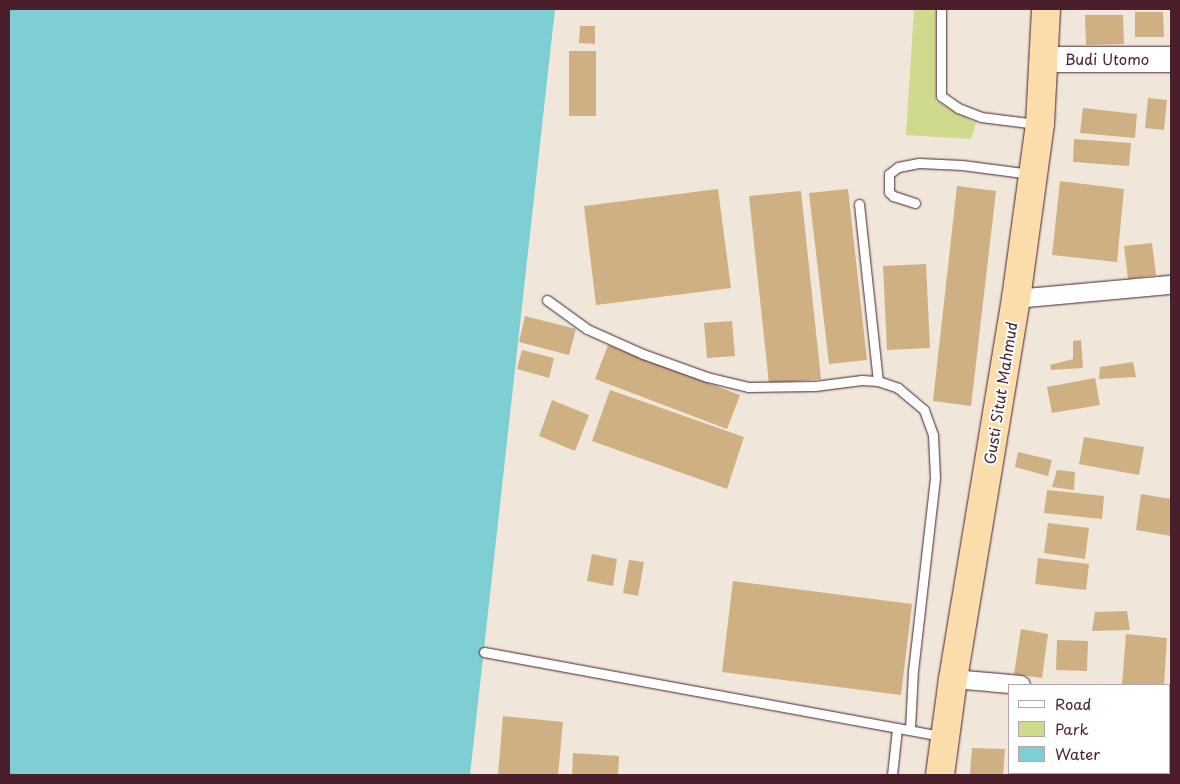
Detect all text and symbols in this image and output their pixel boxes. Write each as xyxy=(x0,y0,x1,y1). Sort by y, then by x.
street label: Budi Utomo xyxy=(1065,50,1149,68)
street label: Gusti Situt Mahmud xyxy=(980,320,1020,466)
legend xyxy=(1008,684,1170,774)
text: Road xyxy=(1055,692,1091,715)
text: Park xyxy=(1055,717,1089,740)
text: Water xyxy=(1055,742,1100,765)

